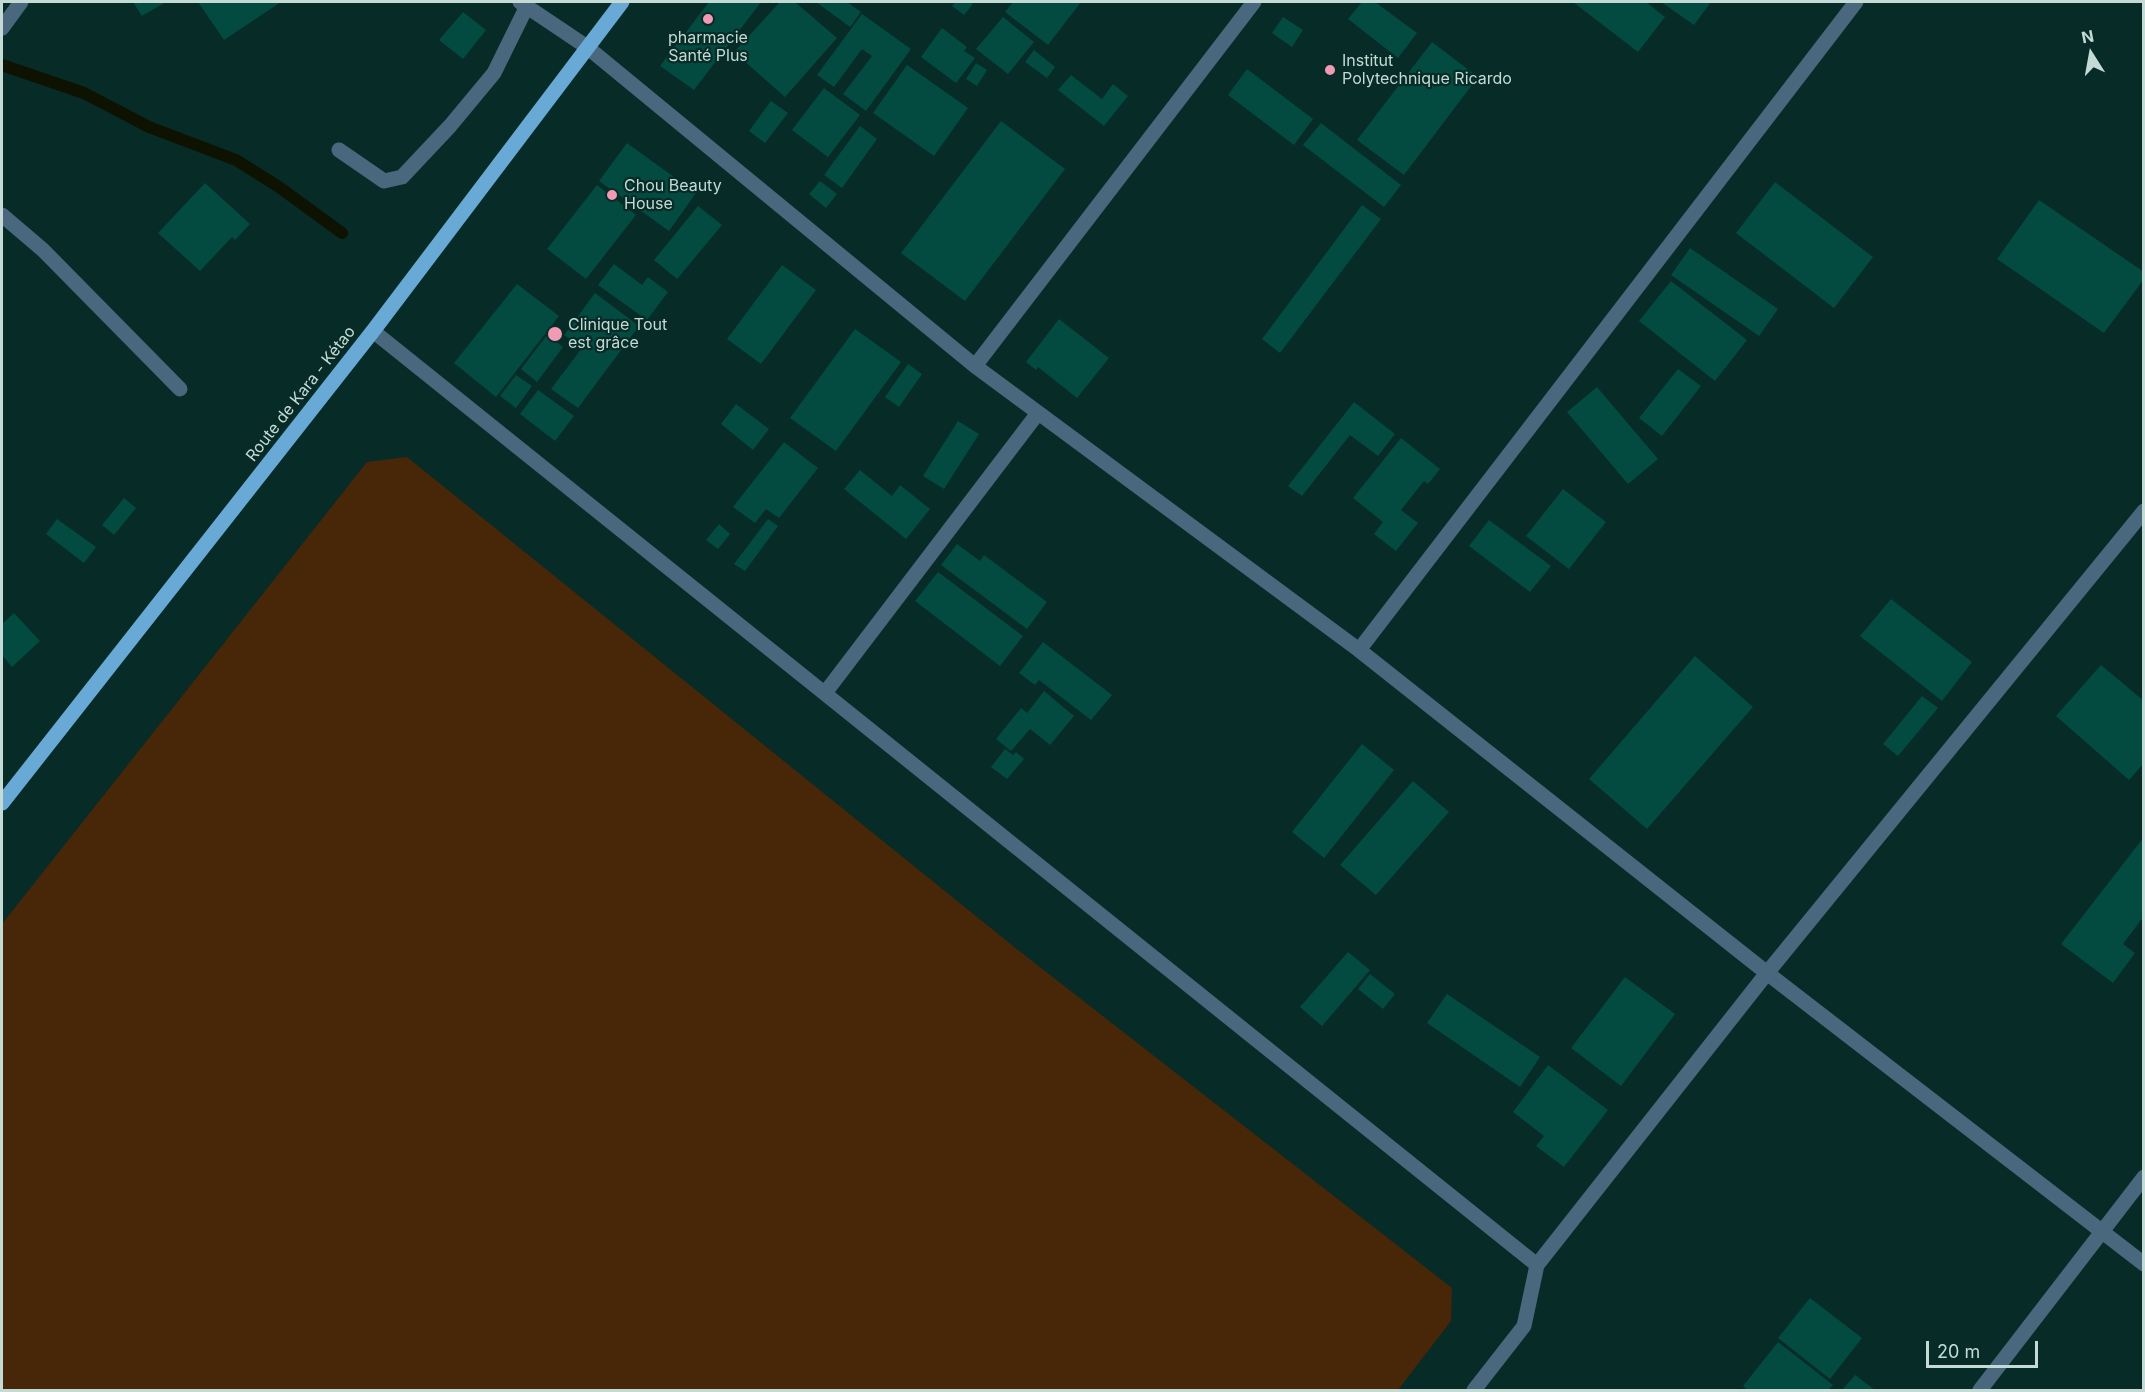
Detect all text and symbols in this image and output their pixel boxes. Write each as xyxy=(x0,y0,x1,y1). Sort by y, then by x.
marker: pharmacie Santé Plus xyxy=(701,12,715,26)
north arrow xyxy=(2061,24,2121,84)
text: N xyxy=(2080,25,2095,47)
place label: pharmacie Santé Plus xyxy=(668,28,748,66)
place label: Institut Polytechnique Ricardo xyxy=(1342,51,1512,89)
marker: Institut Polytechnique Ricardo xyxy=(1323,63,1337,77)
place label: Chou Beauty House xyxy=(624,176,722,214)
marker: Chou Beauty House xyxy=(605,188,619,202)
place label: Clinique Tout est grâce xyxy=(568,315,667,353)
street label: Route de Kara - Kétao xyxy=(242,323,360,465)
marker: Clinique Tout est grâce xyxy=(546,325,564,343)
scale bar xyxy=(1929,1329,2042,1367)
text: 20 m xyxy=(1937,1341,1980,1362)

